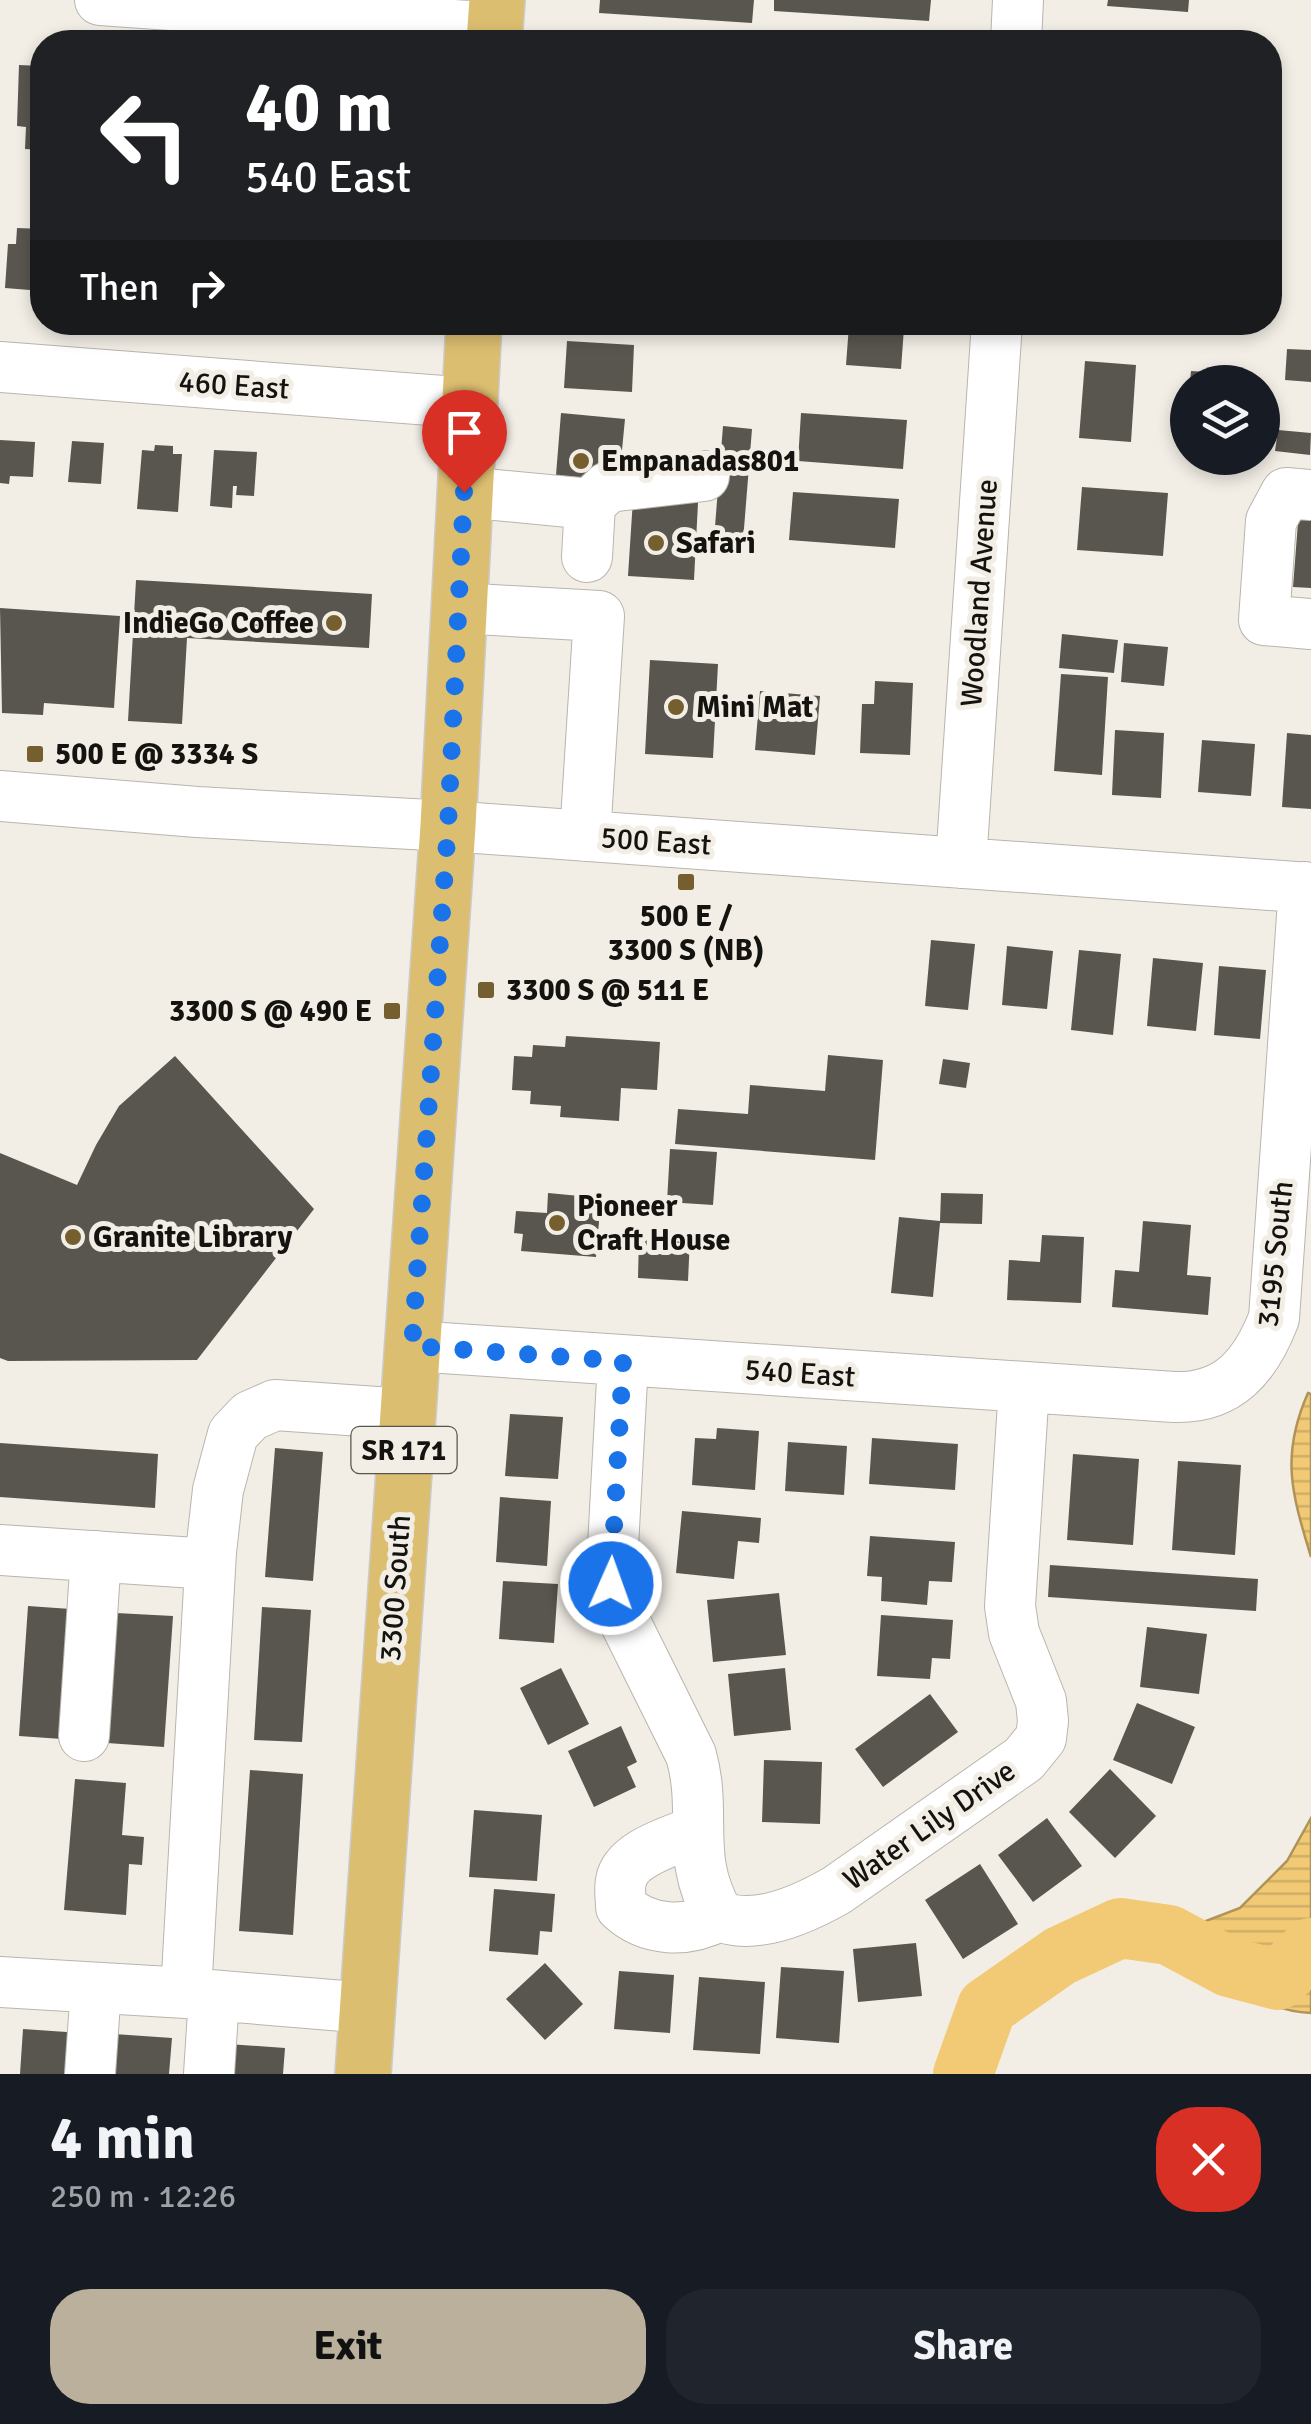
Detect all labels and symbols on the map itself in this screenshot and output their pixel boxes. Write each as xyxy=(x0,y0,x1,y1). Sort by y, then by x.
street label: 460 East xyxy=(177,363,291,408)
pin xyxy=(422,390,507,493)
place label: Empanadas801 xyxy=(601,443,799,480)
marker: Empanadas801 xyxy=(570,450,592,472)
street label: Woodland Avenue xyxy=(953,478,1006,708)
place label: Safari xyxy=(676,525,756,562)
marker: Safari xyxy=(645,532,667,554)
place label: IndieGo Coffee xyxy=(123,605,314,642)
marker: IndieGo Coffee xyxy=(323,612,345,634)
place label: Mini Mat xyxy=(696,689,813,726)
marker: Mini Mat xyxy=(665,696,687,718)
place label: 500 E @ 3334 S xyxy=(55,736,258,773)
marker: 500 E @ 3334 S xyxy=(24,743,46,765)
street label: 500 East xyxy=(599,819,713,864)
marker: 500 E / 3300 S (NB) xyxy=(675,871,697,893)
place label: 500 E / 3300 S (NB) xyxy=(608,898,764,969)
place label: 3300 S @ 511 E xyxy=(506,972,709,1009)
marker: 3300 S @ 511 E xyxy=(475,979,497,1001)
place label: 3300 S @ 490 E xyxy=(169,993,372,1030)
marker: 3300 S @ 490 E xyxy=(381,1000,403,1022)
street label: 3195 South xyxy=(1249,1179,1302,1329)
place label: Pioneer Craft House xyxy=(577,1188,731,1259)
marker: Pioneer Craft House xyxy=(546,1212,568,1234)
place label: Granite Library xyxy=(93,1219,293,1256)
marker: Granite Library xyxy=(62,1226,84,1248)
street label: 540 East xyxy=(743,1351,857,1396)
road number: SR 171 xyxy=(352,1427,456,1473)
street label: 3300 South xyxy=(372,1513,419,1663)
position arrow xyxy=(559,1532,663,1636)
street label: Water Lily Drive xyxy=(836,1752,1022,1898)

